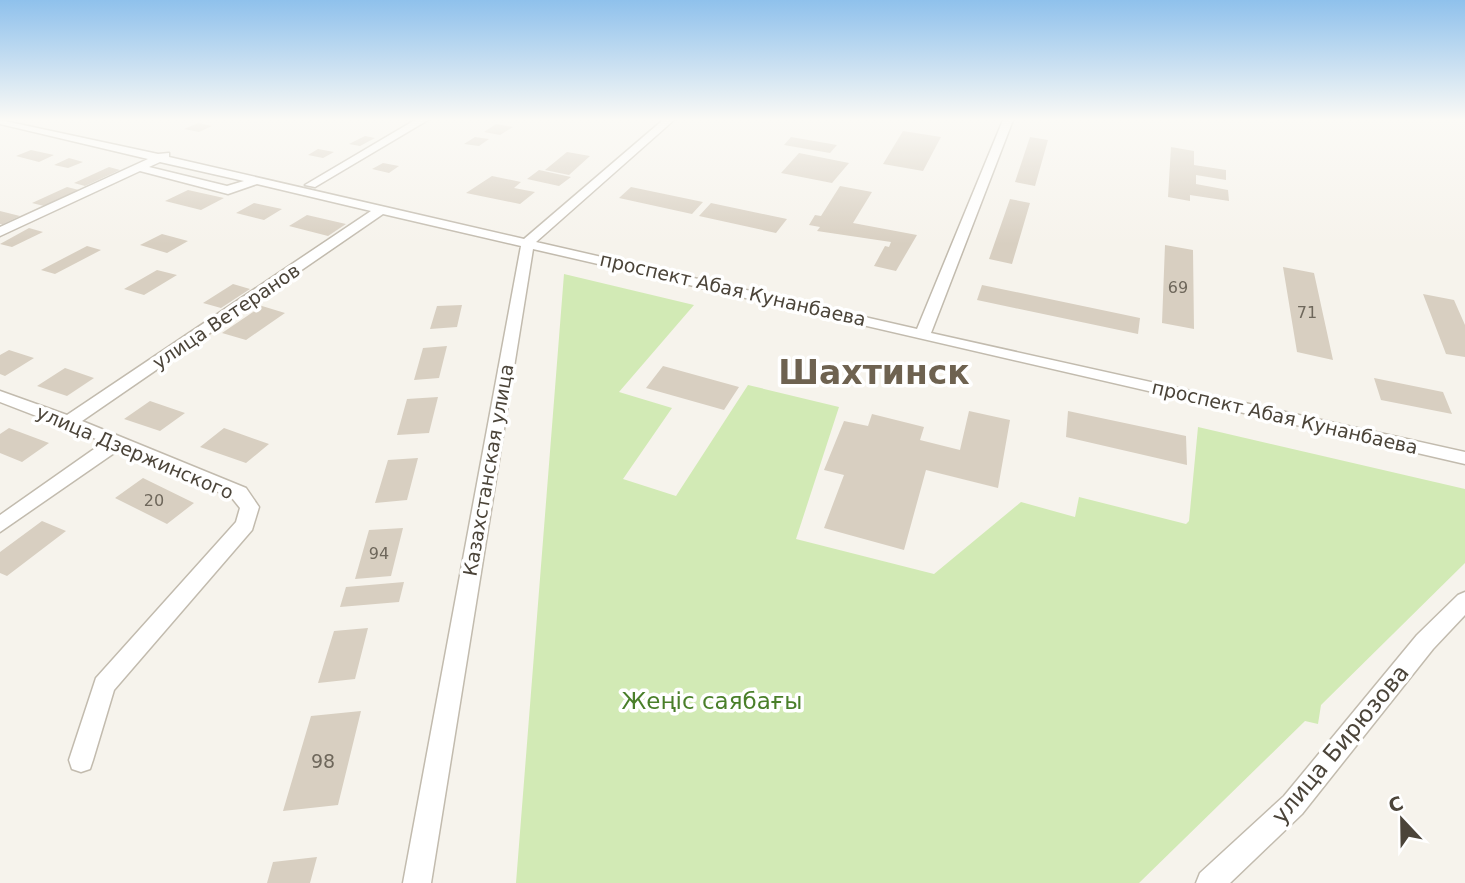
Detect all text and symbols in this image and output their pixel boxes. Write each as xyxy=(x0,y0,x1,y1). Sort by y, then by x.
street label: проспект Абая Кунанбаева xyxy=(598,248,868,330)
street label: улица Ветеранов xyxy=(148,259,304,373)
house number: 69 xyxy=(1168,278,1188,297)
house number: 71 xyxy=(1297,303,1317,322)
district label: Шахтинск xyxy=(778,353,970,392)
street label: Казахстанская улица xyxy=(458,362,518,578)
street label: проспект Абая Кунанбаева xyxy=(1150,376,1420,458)
street label: улица Дзержинского xyxy=(33,400,237,504)
house number: 20 xyxy=(144,491,164,510)
house number: 94 xyxy=(369,544,389,563)
street label: улица Бирюзова xyxy=(1266,659,1414,829)
park label: Жеңіс саябағы xyxy=(621,688,803,714)
house number: 98 xyxy=(311,750,335,772)
north arrow xyxy=(1367,785,1437,855)
text: С xyxy=(1385,791,1406,817)

